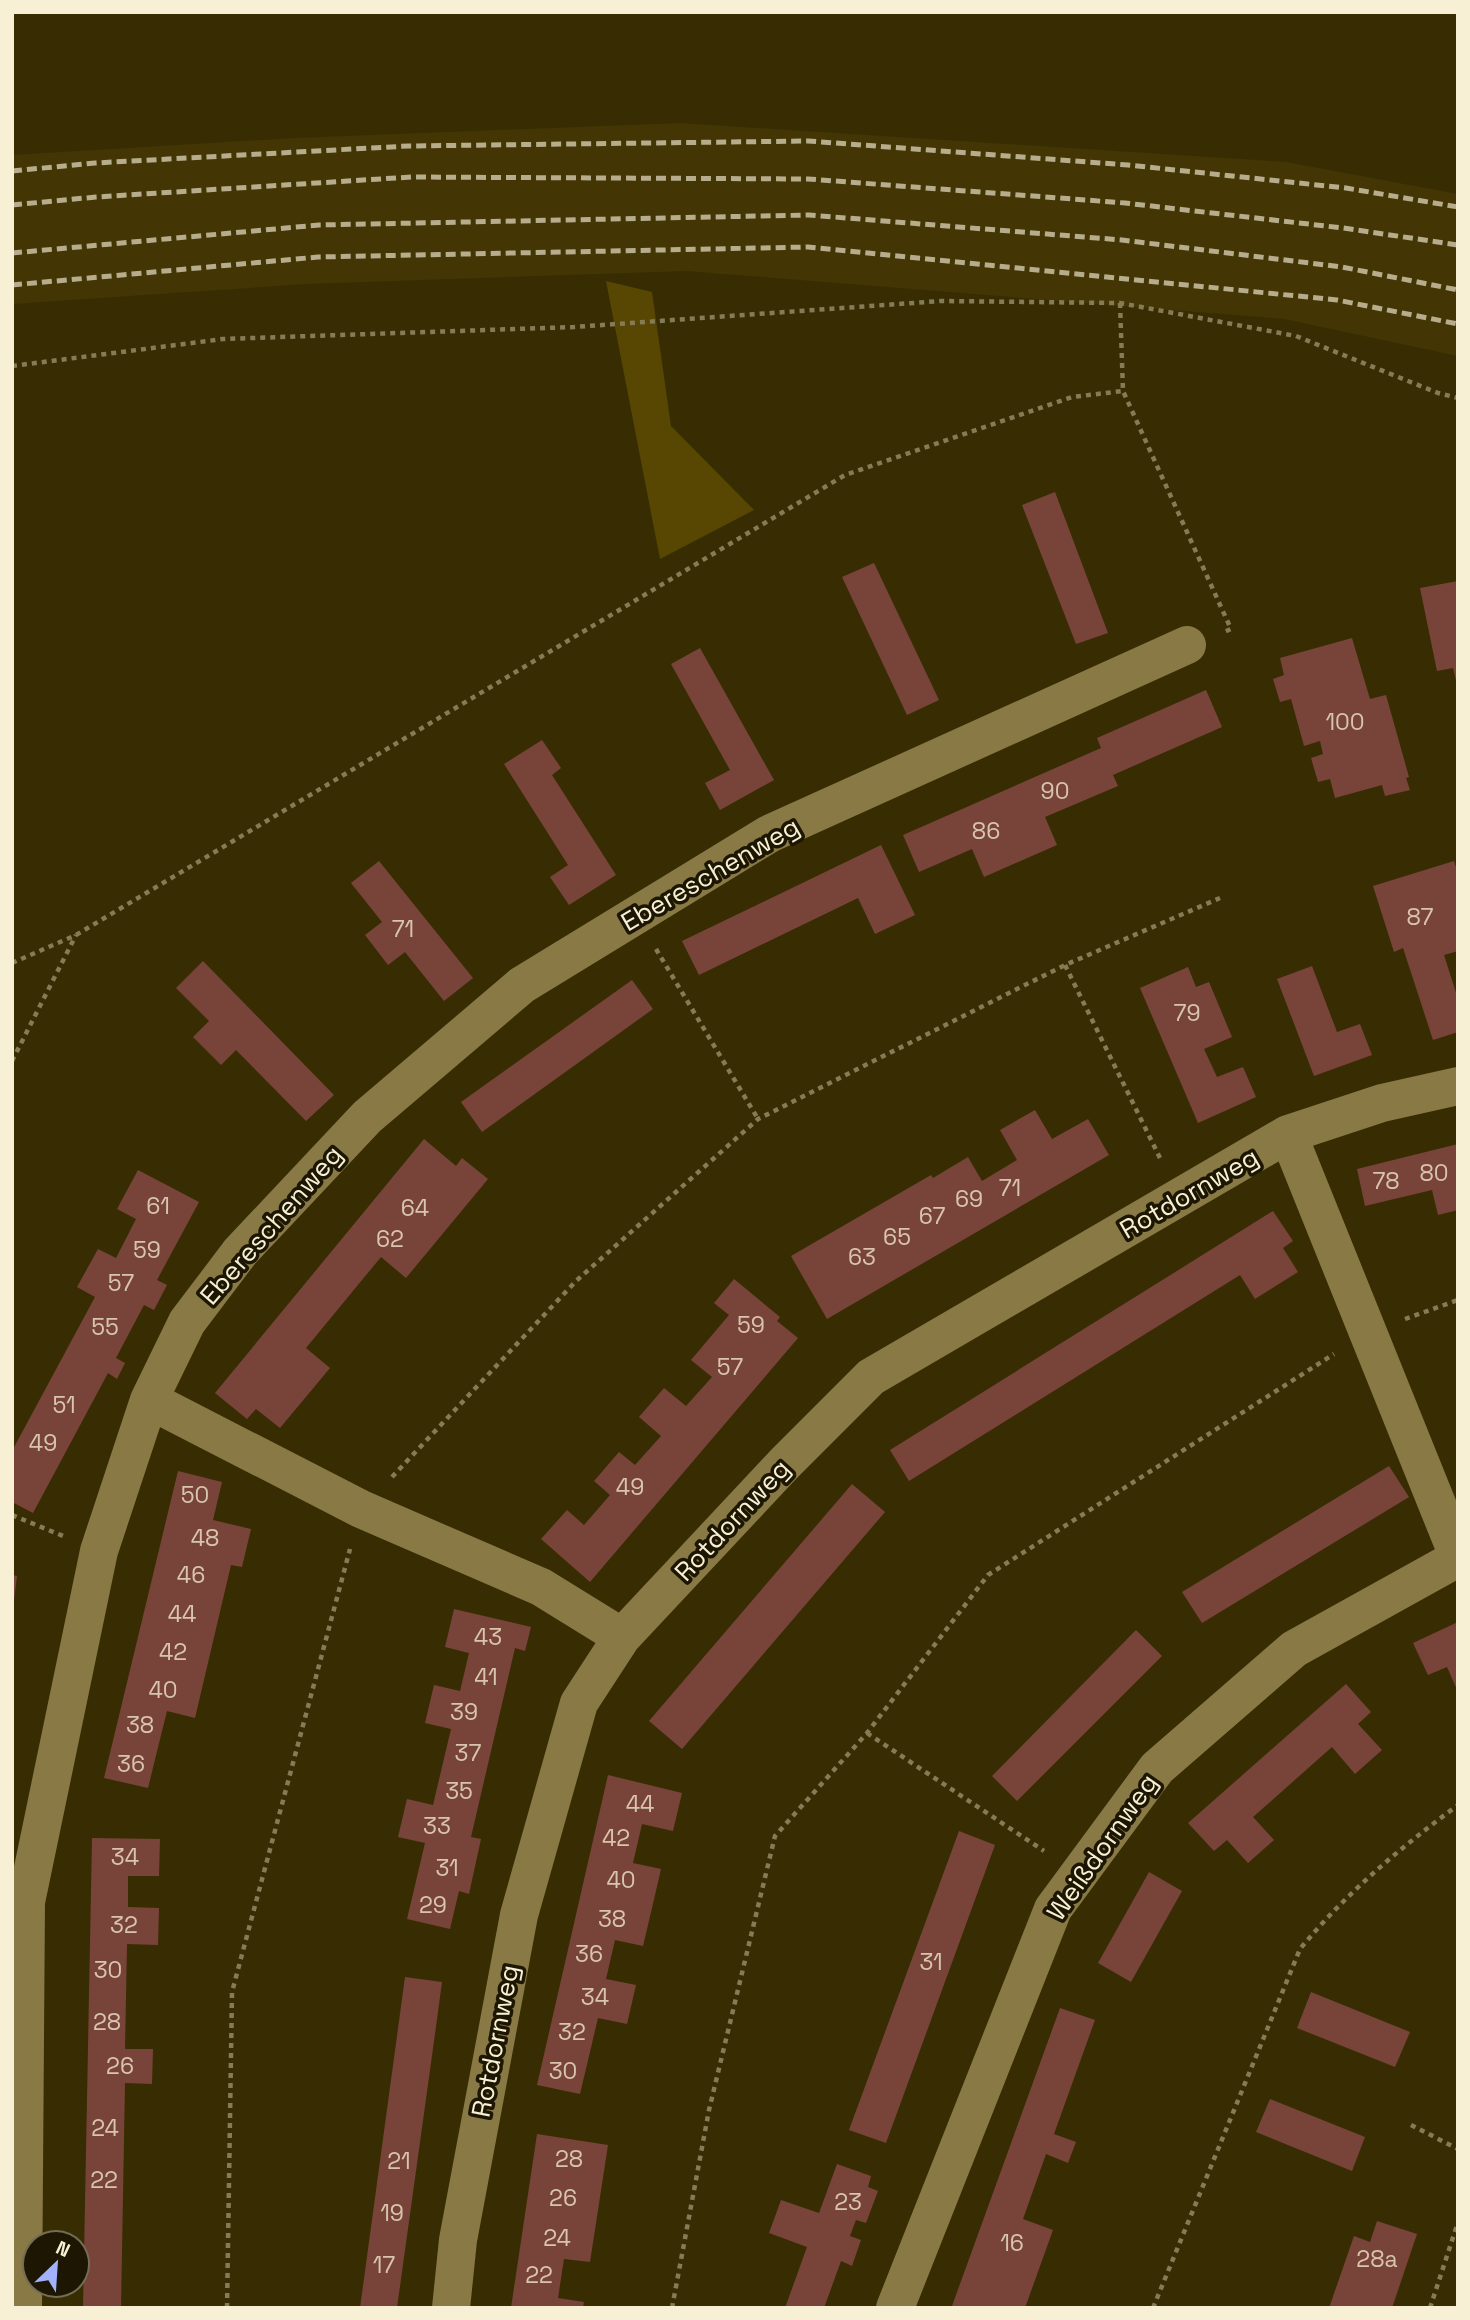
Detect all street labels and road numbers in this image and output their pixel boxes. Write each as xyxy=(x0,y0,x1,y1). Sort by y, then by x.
street label: Ebereschenweg xyxy=(615,809,805,939)
street label: Ebereschenweg xyxy=(192,1138,350,1312)
street label: Rotdornweg xyxy=(1114,1140,1264,1246)
street label: Rotdornweg xyxy=(667,1452,797,1588)
street label: Weißdornweg xyxy=(1039,1767,1165,1927)
street label: Rotdornweg xyxy=(464,1962,526,2120)

